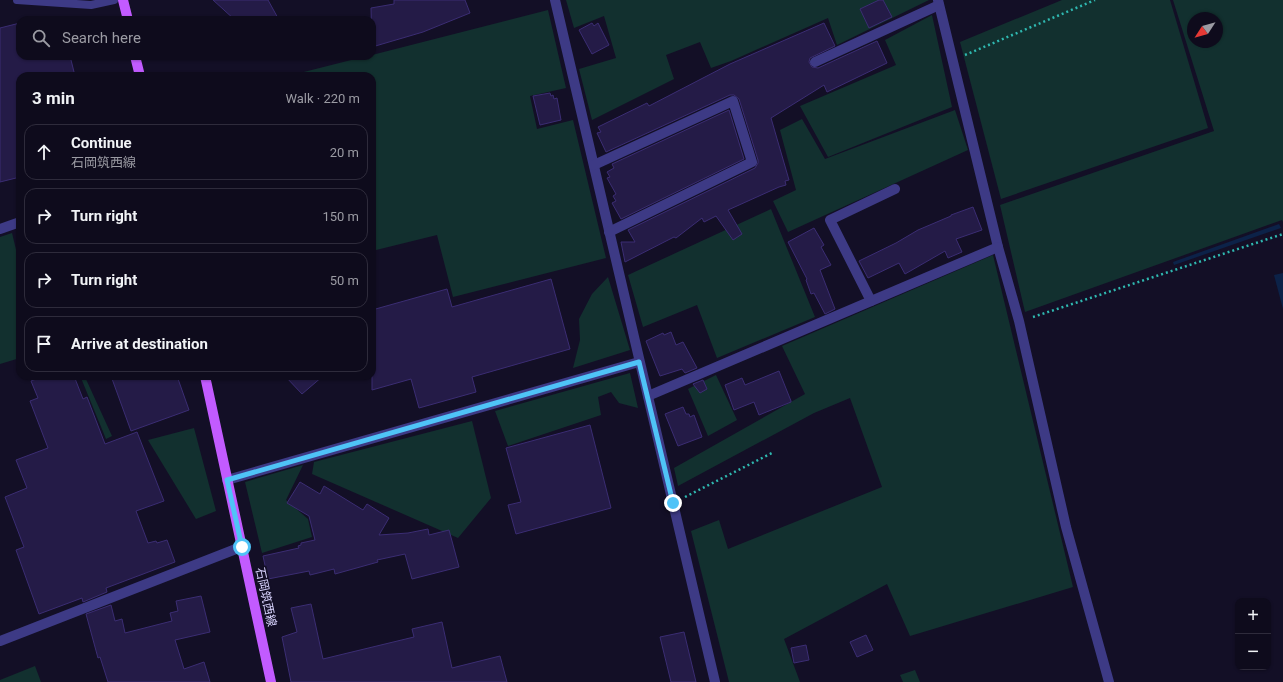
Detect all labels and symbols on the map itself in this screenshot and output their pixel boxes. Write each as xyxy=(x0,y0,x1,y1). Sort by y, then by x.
north arrow xyxy=(1187,12,1223,48)
route end xyxy=(664,494,682,512)
route start xyxy=(233,538,251,556)
street label: 石岡筑西線 xyxy=(253,566,279,628)

